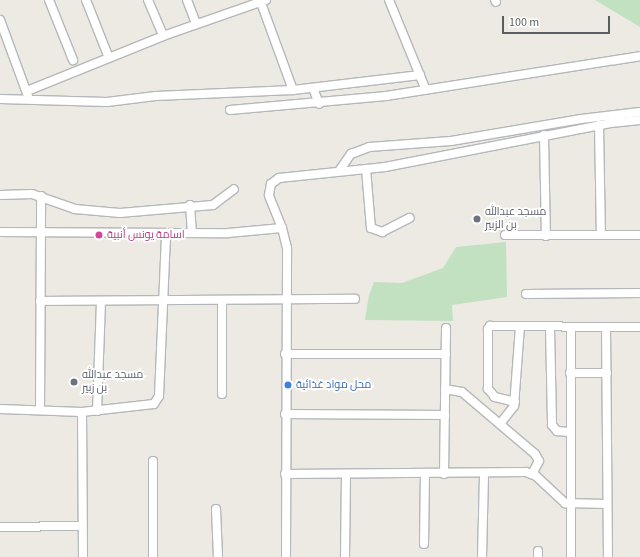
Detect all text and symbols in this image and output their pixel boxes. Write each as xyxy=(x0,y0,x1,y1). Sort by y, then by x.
scale bar xyxy=(504,8,612,34)
text: 100 m xyxy=(509,14,539,31)
place label: مسجد عبدالله بن الزبير xyxy=(485,206,546,232)
marker: مسجد عبدالله بن الزبير xyxy=(472,214,482,224)
place label: اسامة يونس أنبية xyxy=(107,228,185,242)
marker: اسامة يونس أنبية xyxy=(94,230,104,240)
place label: مسجد عبدالله بن زبير xyxy=(82,369,143,395)
marker: مسجد عبدالله بن زبير xyxy=(69,377,79,387)
place label: محل مواد غذائية xyxy=(296,378,371,392)
marker: محل مواد غذائية xyxy=(283,380,293,390)

